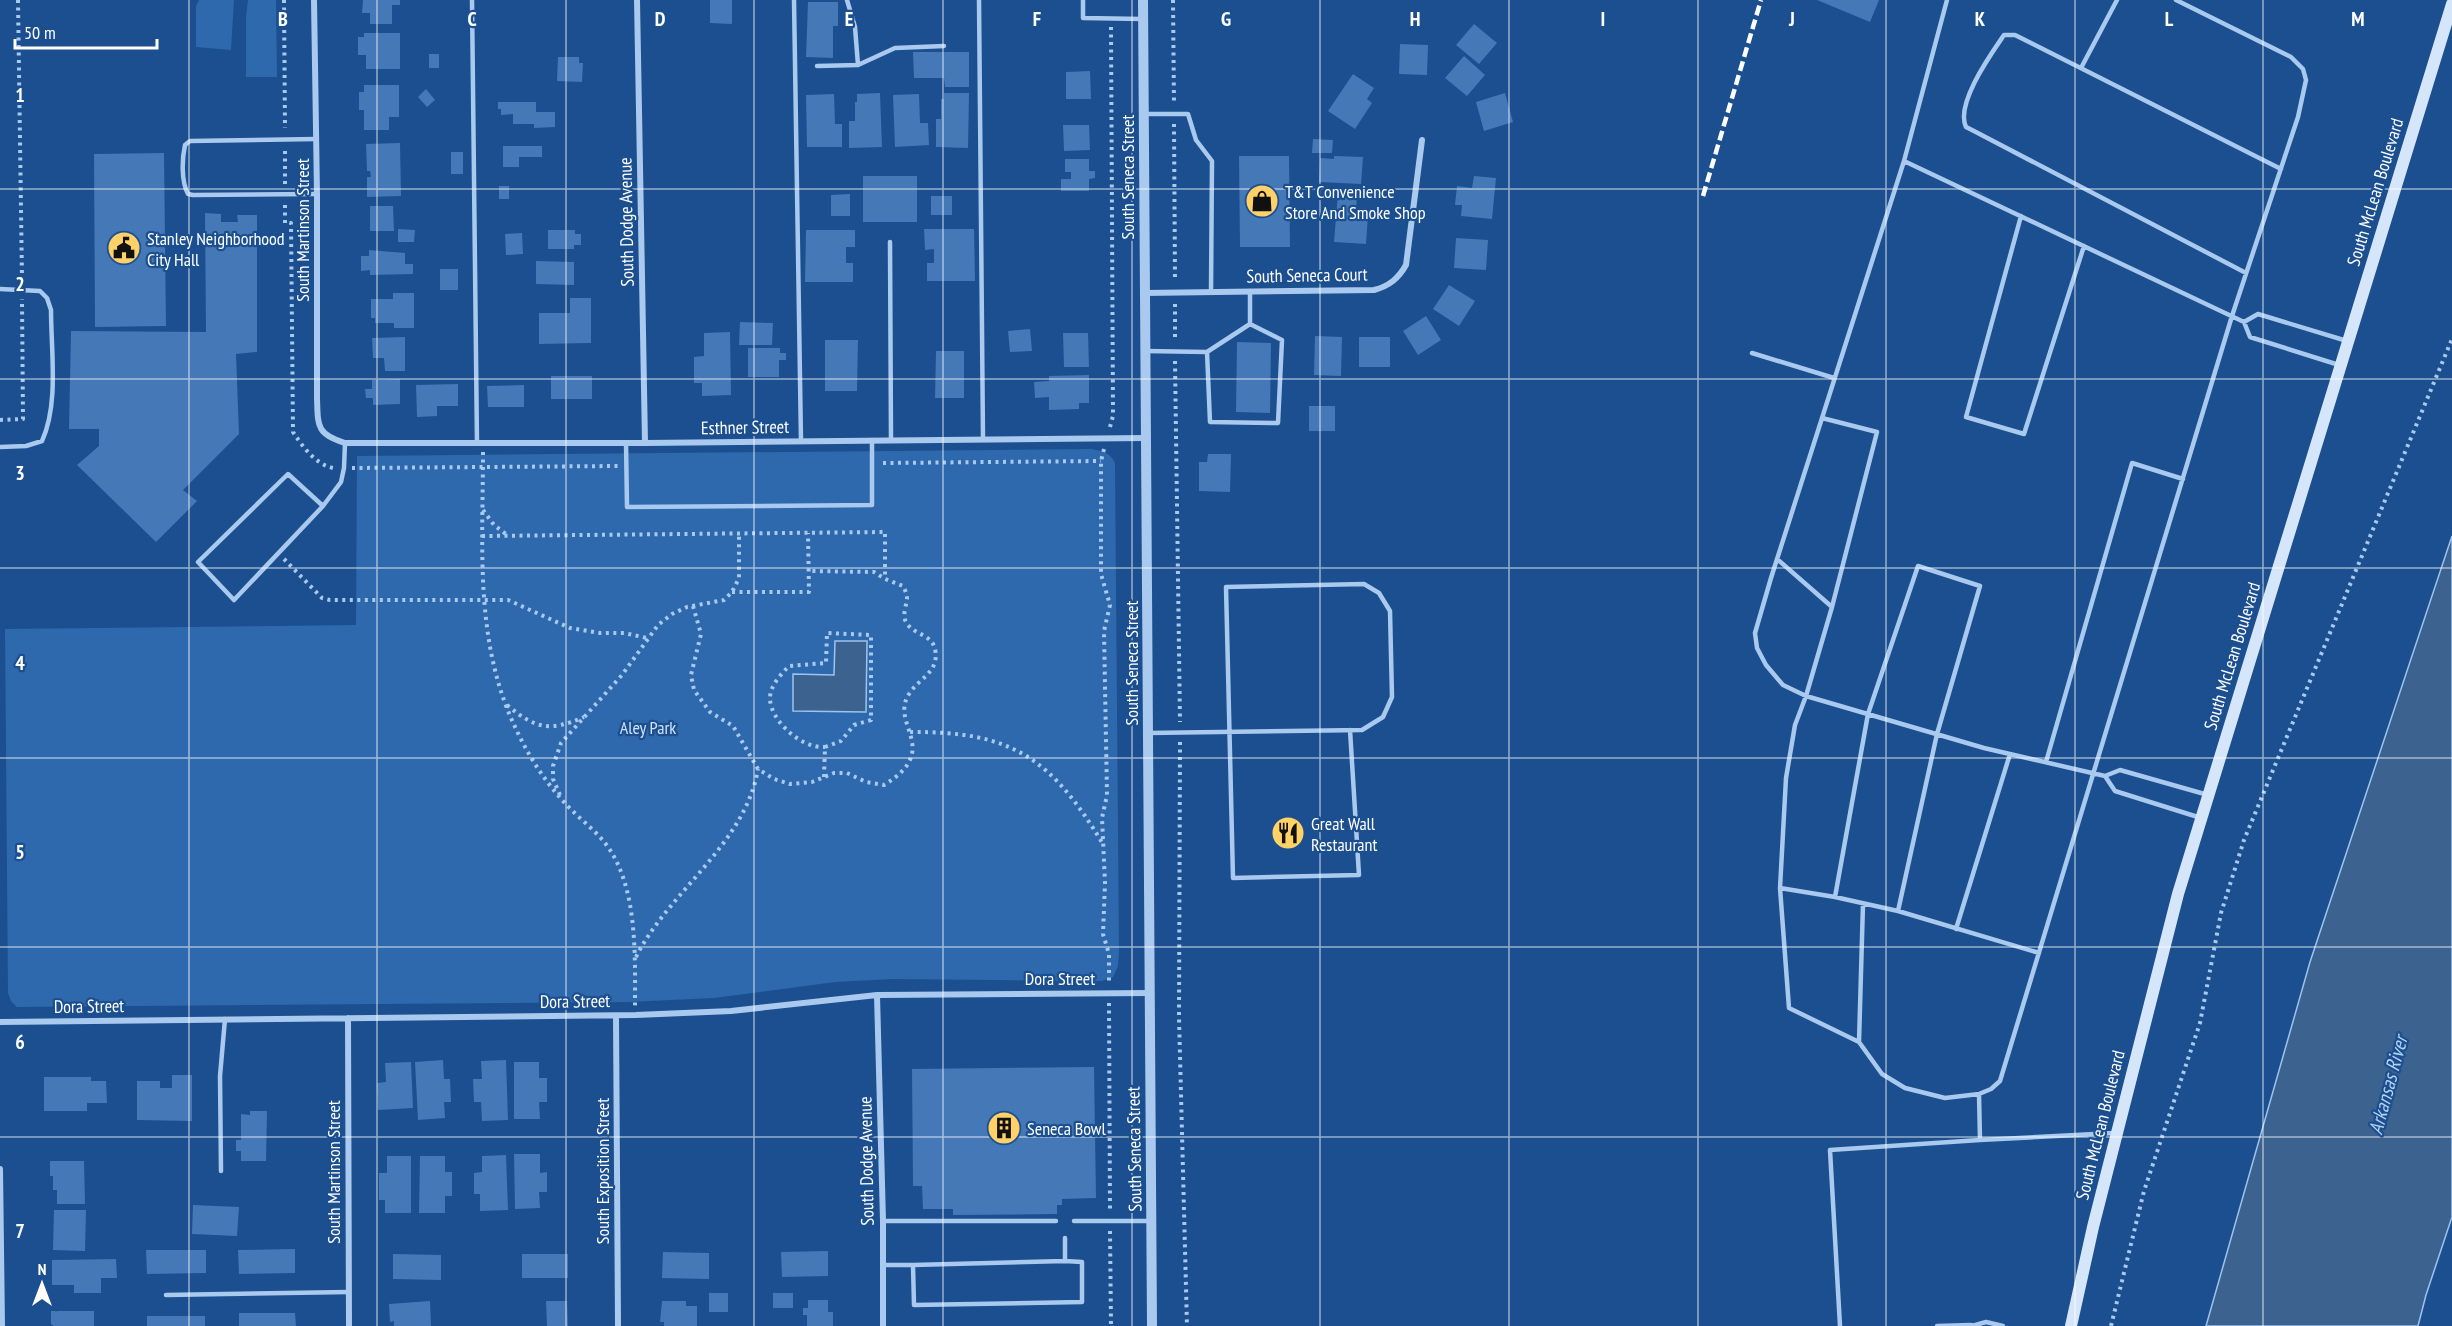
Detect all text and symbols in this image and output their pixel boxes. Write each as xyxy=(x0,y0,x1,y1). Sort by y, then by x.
text: B xyxy=(278,6,288,32)
text: C xyxy=(467,6,477,32)
text: D xyxy=(655,6,666,32)
text: E xyxy=(845,6,853,32)
text: F xyxy=(1033,6,1041,32)
text: G xyxy=(1221,6,1231,32)
text: H xyxy=(1410,6,1420,32)
text: I xyxy=(1601,6,1605,32)
text: J xyxy=(1788,6,1795,32)
text: K xyxy=(1975,6,1986,32)
text: L xyxy=(2165,6,2174,32)
text: M xyxy=(2351,6,2365,32)
scale bar xyxy=(15,12,158,50)
text: 50 m xyxy=(24,21,56,44)
text: 1 xyxy=(15,82,25,108)
street label: South Seneca Street xyxy=(1116,114,1139,240)
street label: South McLean Boulevard xyxy=(2342,115,2408,269)
street label: South Dodge Avenue xyxy=(613,157,639,287)
street label: South Martinson Street xyxy=(291,158,314,302)
place label: T&T Convenience Store And Smoke Shop xyxy=(1285,180,1426,224)
shop icon: T&T Convenience Store And Smoke Shop xyxy=(1244,183,1280,219)
place label: Stanley Neighborhood City Hall xyxy=(147,227,285,271)
public building icon: Stanley Neighborhood City Hall xyxy=(106,230,142,266)
street label: South Seneca Court xyxy=(1246,262,1368,288)
text: 2 xyxy=(15,271,25,297)
street label: Esthner Street xyxy=(701,415,789,439)
text: 3 xyxy=(15,460,25,486)
street label: South McLean Boulevard xyxy=(2199,579,2265,733)
street label: South Seneca Street xyxy=(1120,600,1143,726)
text: 4 xyxy=(15,650,25,676)
park label: Aley Park xyxy=(620,716,676,739)
place label: Great Wall Restaurant xyxy=(1311,812,1377,856)
restaurant icon: Great Wall Restaurant xyxy=(1270,815,1306,851)
text: 5 xyxy=(15,839,25,865)
street label: Dora Street xyxy=(1025,967,1095,990)
street label: Dora Street xyxy=(540,989,610,1013)
street label: Dora Street xyxy=(54,994,124,1018)
text: 6 xyxy=(15,1029,25,1055)
water label: Arkansas River xyxy=(2362,1031,2414,1137)
street label: South McLean Boulevard xyxy=(2070,1048,2130,1202)
street label: South Seneca Street xyxy=(1121,1086,1147,1212)
street label: South Dodge Avenue xyxy=(853,1096,879,1226)
street label: South Exposition Street xyxy=(591,1098,614,1244)
street label: South Martinson Street xyxy=(322,1100,345,1244)
building icon: Seneca Bowl xyxy=(986,1110,1022,1146)
place label: Seneca Bowl xyxy=(1027,1117,1106,1140)
text: 7 xyxy=(15,1218,25,1244)
north arrow xyxy=(12,1254,72,1314)
text: N xyxy=(38,1259,46,1279)

